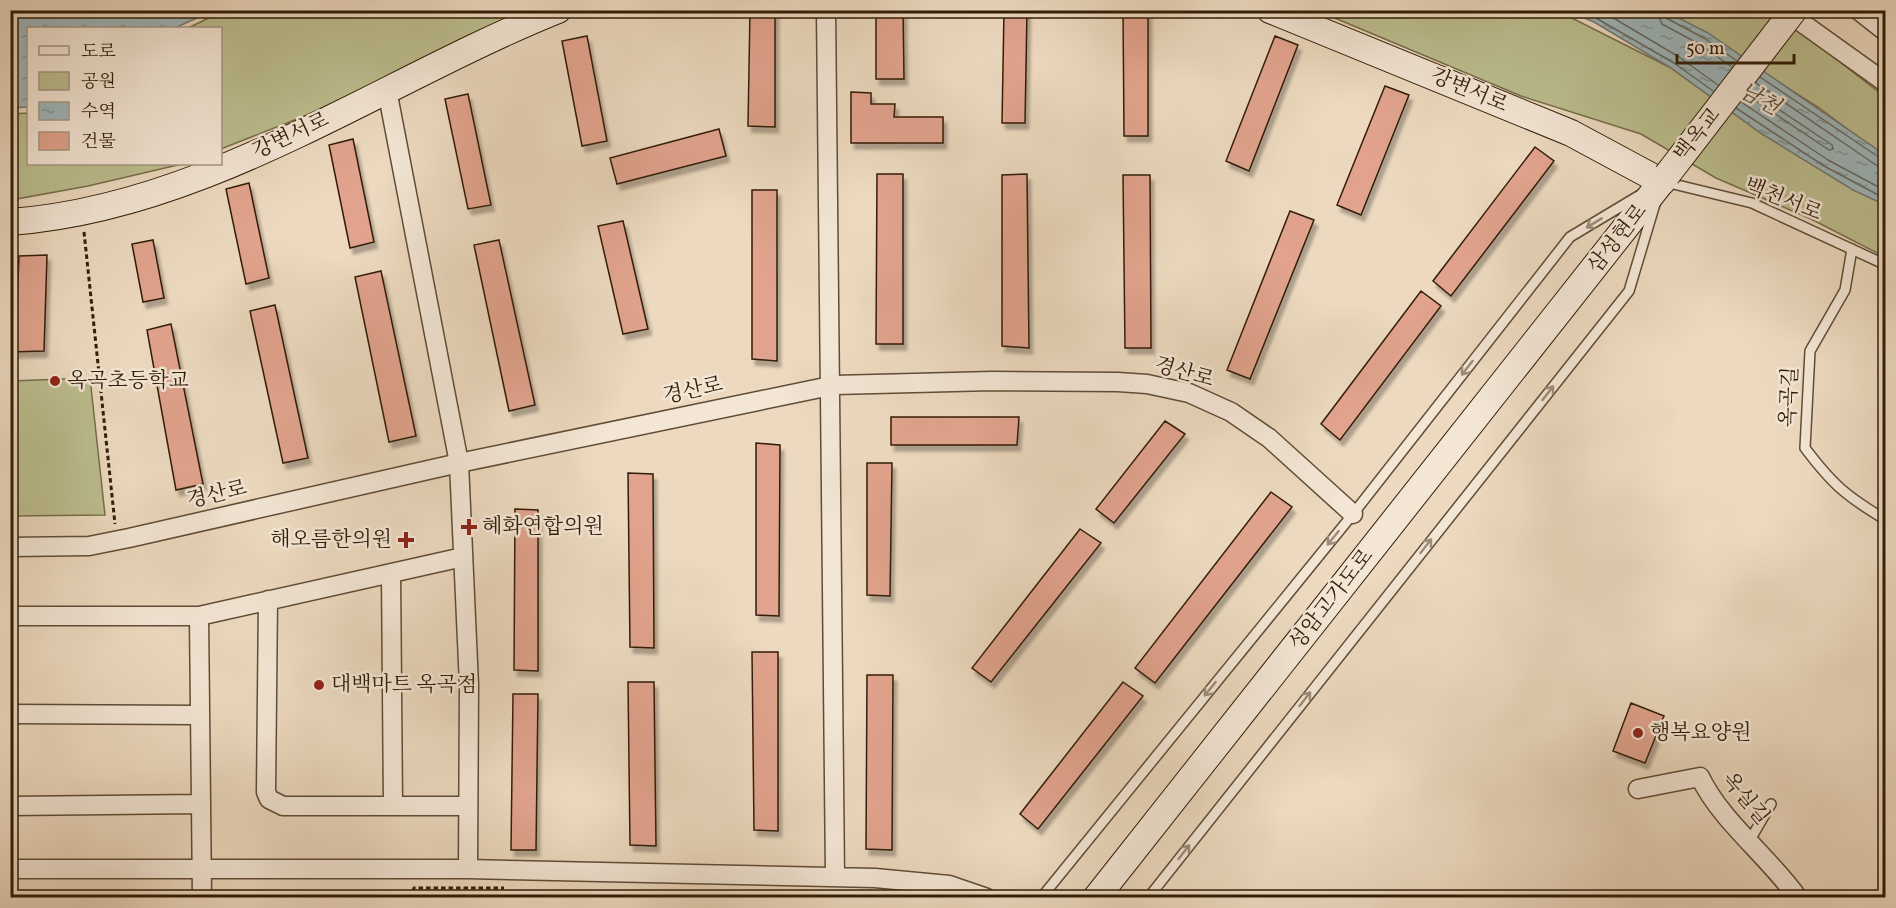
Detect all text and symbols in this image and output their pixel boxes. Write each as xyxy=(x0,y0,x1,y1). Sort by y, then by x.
legend xyxy=(27,27,222,165)
scale bar xyxy=(1677,27,1794,65)
text: 50 m xyxy=(1686,37,1725,62)
text: 도로 xyxy=(81,40,116,65)
street label: 강변서로 xyxy=(1426,62,1512,120)
text: 공원 xyxy=(81,70,116,95)
water label: 남천 xyxy=(1733,76,1787,125)
text: 수역 xyxy=(81,100,116,125)
street label: 백옥교 xyxy=(1668,102,1728,168)
street label: 강변서로 xyxy=(248,106,334,166)
text: 건물 xyxy=(81,130,116,155)
street label: 백천서로 xyxy=(1740,171,1826,229)
street label: 삼성현로 xyxy=(1582,198,1654,280)
one-way arrow xyxy=(1586,217,1603,229)
street label: 경산로 xyxy=(1151,351,1217,395)
one-way arrow xyxy=(1461,360,1473,376)
street label: 옥곡길 xyxy=(1774,366,1806,428)
place label: 옥곡초등학교 xyxy=(67,367,189,396)
street label: 경산로 xyxy=(660,370,726,412)
marker: 옥곡초등학교 xyxy=(48,374,62,388)
one-way arrow xyxy=(1541,385,1554,401)
street label: 경산로 xyxy=(184,474,250,516)
place label: 혜화연합의원 xyxy=(482,513,604,542)
marker: 혜화연합의원 xyxy=(460,518,478,536)
place label: 해오름한의원 xyxy=(270,526,392,555)
one-way arrow xyxy=(1327,530,1340,546)
marker: 해오름한의원 xyxy=(397,531,415,549)
one-way arrow xyxy=(1420,538,1433,554)
street label: 성암고가도로 xyxy=(1283,543,1381,657)
place label: 대백마트 옥곡점 xyxy=(331,671,477,700)
marker: 대백마트 옥곡점 xyxy=(312,678,326,692)
one-way arrow xyxy=(1204,681,1217,697)
one-way arrow xyxy=(1299,691,1312,707)
place label: 행복요양원 xyxy=(1650,719,1751,748)
marker: 행복요양원 xyxy=(1631,726,1645,740)
street label: 옥실길 xyxy=(1714,766,1776,832)
one-way arrow xyxy=(1178,844,1191,860)

